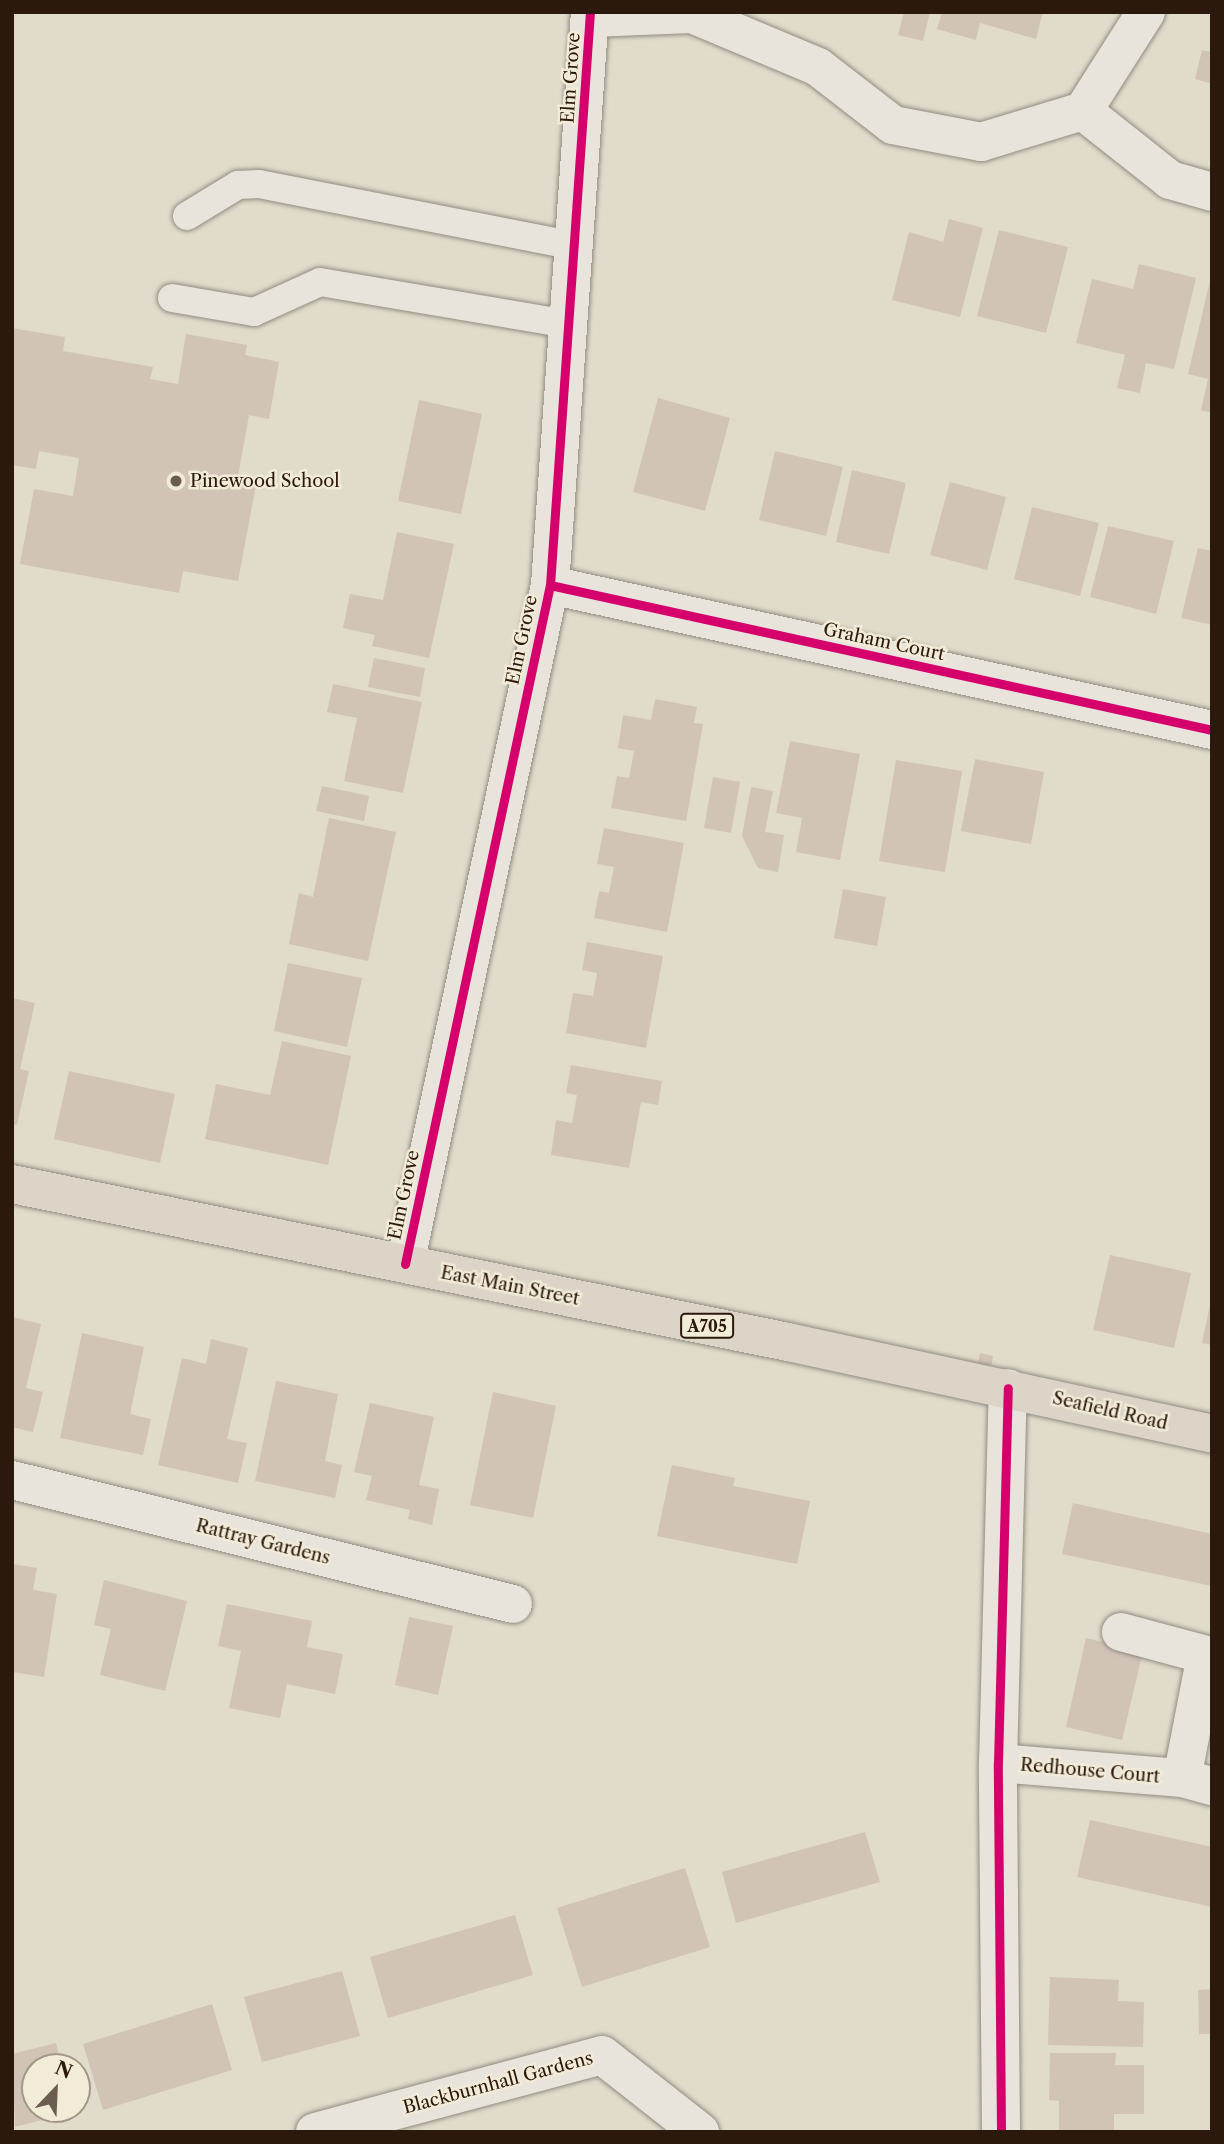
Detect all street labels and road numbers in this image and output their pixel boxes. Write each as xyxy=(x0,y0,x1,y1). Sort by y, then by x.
street label: Elm Grove xyxy=(557,32,585,124)
street label: Elm Grove xyxy=(502,593,542,687)
street label: Graham Court xyxy=(821,619,947,665)
street label: Elm Grove xyxy=(384,1148,424,1242)
street label: East Main Street xyxy=(439,1262,581,1310)
road number: A705 xyxy=(679,1314,735,1338)
street label: Seafield Road xyxy=(1050,1387,1170,1435)
street label: Rattray Gardens xyxy=(193,1515,333,1569)
street label: Redhouse Court xyxy=(1019,1754,1161,1788)
street label: Blackburnhall Gardens xyxy=(401,2047,595,2119)

